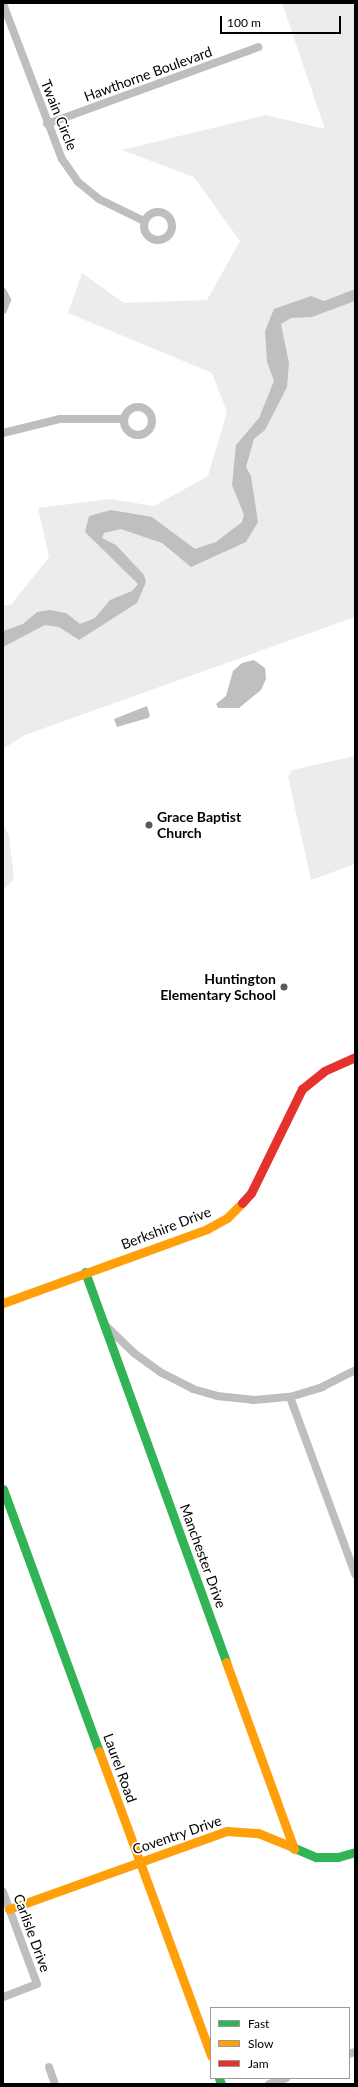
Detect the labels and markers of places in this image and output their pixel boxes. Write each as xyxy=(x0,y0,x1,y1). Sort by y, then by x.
place label: Grace Baptist Church xyxy=(157,809,241,842)
marker: Grace Baptist Church xyxy=(144,820,154,830)
place label: Huntington Elementary School xyxy=(160,971,276,1004)
marker: Huntington Elementary School xyxy=(279,982,289,992)

